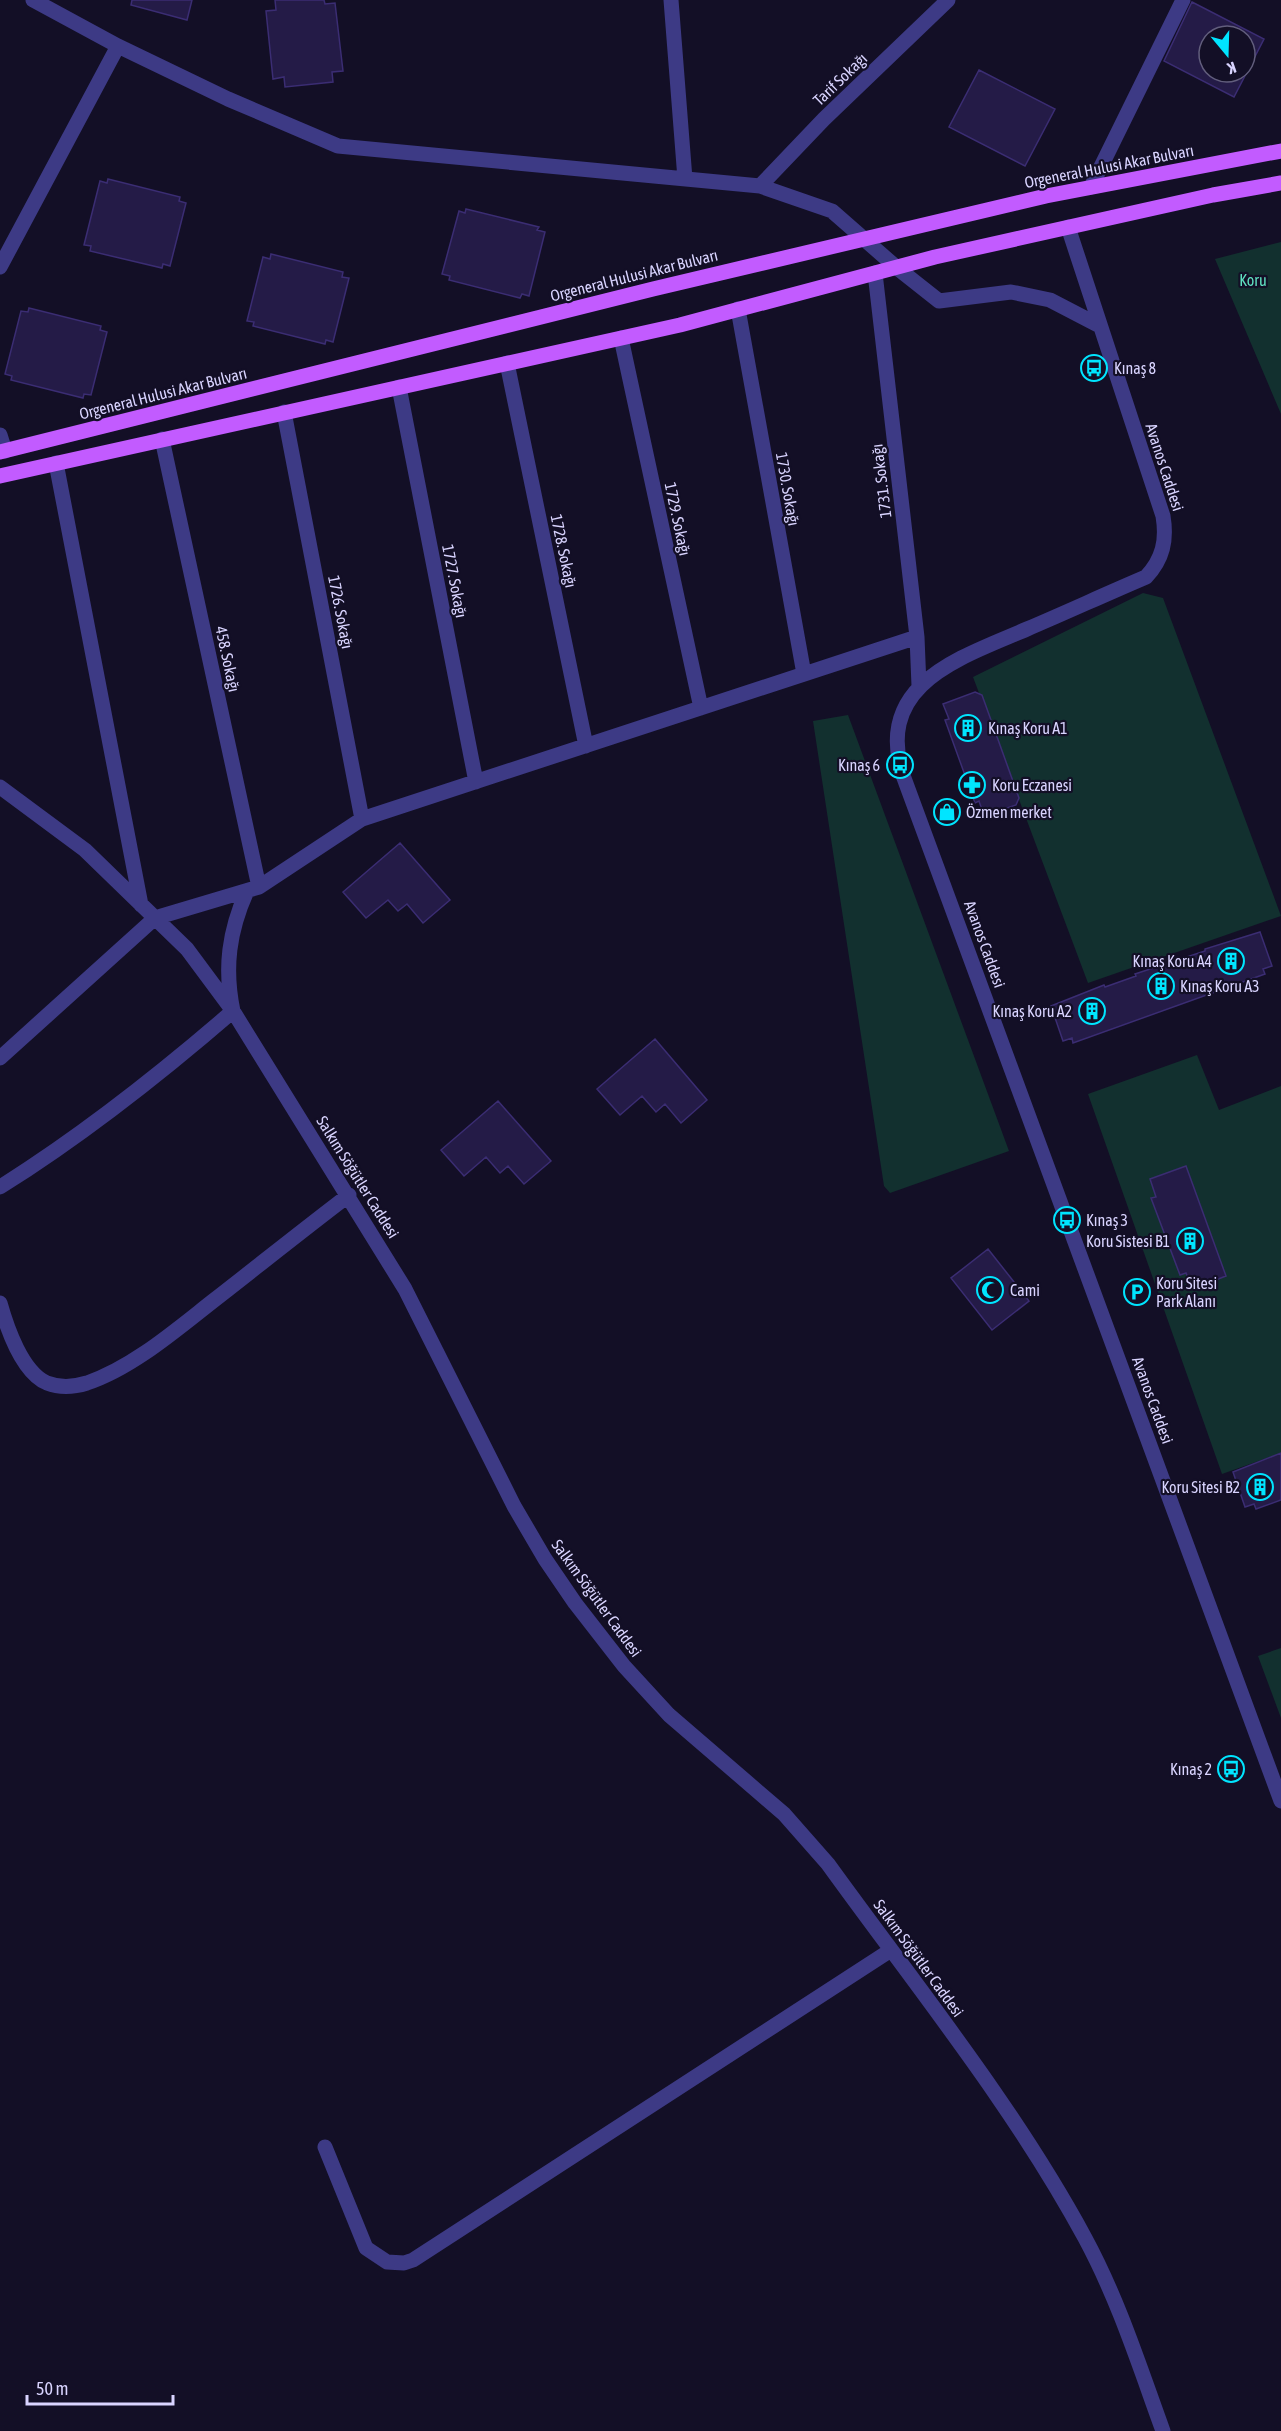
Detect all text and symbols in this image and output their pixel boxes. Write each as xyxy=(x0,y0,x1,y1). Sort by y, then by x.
north arrow xyxy=(1197,24,1257,84)
street label: Tarif Sokağı xyxy=(809,49,871,110)
text: K xyxy=(1225,58,1239,78)
street label: Orgeneral Hulusi Akar Bulvarı xyxy=(1023,141,1195,192)
street label: Orgeneral Hulusi Akar Bulvarı xyxy=(548,245,720,306)
park label: Koru xyxy=(1239,271,1267,289)
bus stop icon: Kınaş 8 xyxy=(1079,353,1109,383)
place label: Kınaş 8 xyxy=(1114,359,1156,378)
street label: Orgeneral Hulusi Akar Bulvarı xyxy=(77,363,249,424)
street label: Avanos Caddesi xyxy=(1142,421,1188,513)
street label: 1731. Sokağı xyxy=(868,443,895,519)
street label: 1730. Sokağı xyxy=(772,451,803,527)
street label: 1729. Sokağı xyxy=(660,481,695,557)
street label: 1728. Sokağı xyxy=(546,513,581,589)
street label: 1727. Sokağı xyxy=(438,543,471,619)
street label: 1726. Sokağı xyxy=(324,574,357,650)
street label: 458. Sokağı xyxy=(211,624,244,694)
building icon: Kınaş Koru A1 xyxy=(953,713,983,743)
place label: Kınaş Koru A1 xyxy=(988,719,1068,738)
bus stop icon: Kınaş 6 xyxy=(885,750,915,780)
place label: Kınaş 6 xyxy=(838,756,880,775)
pharmacy icon: Koru Eczanesi xyxy=(957,770,987,800)
place label: Koru Eczanesi xyxy=(992,776,1072,794)
shop icon: Özmen merket xyxy=(932,797,962,827)
place label: Özmen merket xyxy=(966,803,1052,821)
street label: Avanos Caddesi xyxy=(961,898,1009,990)
building icon: Kınaş Koru A4 xyxy=(1216,946,1246,976)
place label: Kınaş Koru A4 xyxy=(1132,952,1212,971)
building icon: Kınaş Koru A3 xyxy=(1146,971,1176,1001)
place label: Kınaş Koru A3 xyxy=(1180,977,1260,996)
building icon: Kınaş Koru A2 xyxy=(1077,996,1107,1026)
place label: Kınaş Koru A2 xyxy=(992,1002,1072,1021)
street label: Salkım Söğütler Caddesi xyxy=(312,1113,403,1242)
bus stop icon: Kınaş 3 xyxy=(1052,1205,1082,1235)
place label: Kınaş 3 xyxy=(1086,1211,1128,1230)
building icon: Koru Sistesi B1 xyxy=(1175,1226,1205,1256)
place label: Koru Sistesi B1 xyxy=(1086,1232,1170,1250)
place label: Koru Sitesi Park Alanı xyxy=(1156,1274,1217,1310)
mosque icon: Cami xyxy=(975,1275,1005,1305)
parking icon: Koru Sitesi Park Alanı xyxy=(1122,1277,1152,1307)
place label: Cami xyxy=(1010,1281,1040,1299)
street label: Avanos Caddesi xyxy=(1129,1354,1177,1446)
building icon: Koru Sitesi B2 xyxy=(1245,1472,1275,1502)
place label: Koru Sitesi B2 xyxy=(1162,1478,1240,1496)
street label: Salkım Söğütler Caddesi xyxy=(548,1536,646,1661)
bus stop icon: Kınaş 2 xyxy=(1216,1754,1246,1784)
place label: Kınaş 2 xyxy=(1170,1760,1212,1779)
street label: Salkım Söğütler Caddesi xyxy=(870,1896,968,2021)
scale bar xyxy=(27,2368,172,2406)
text: 50 m xyxy=(36,2378,68,2399)

